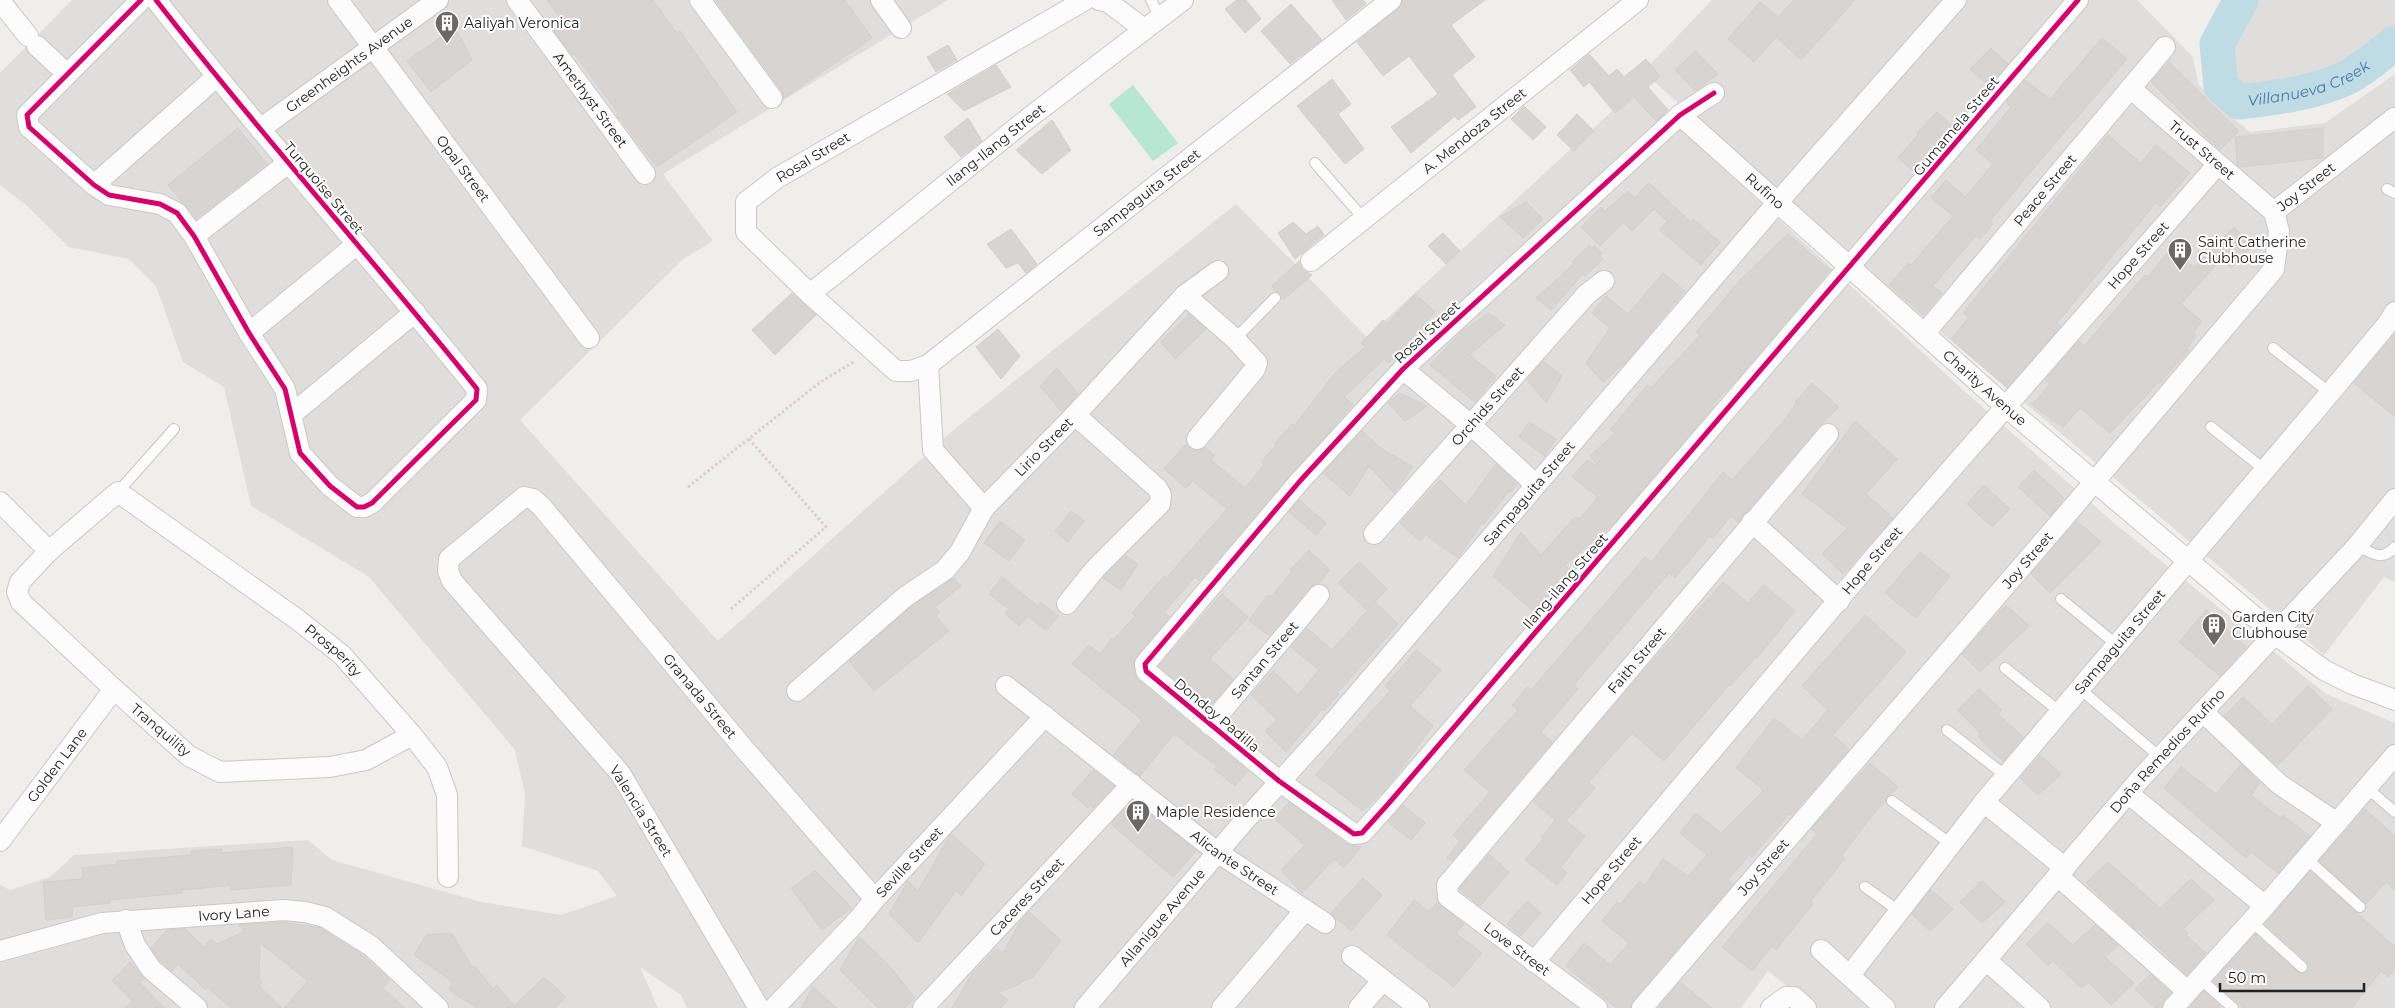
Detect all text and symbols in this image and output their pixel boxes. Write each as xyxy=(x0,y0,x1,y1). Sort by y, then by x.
building icon: Aaliyah Veronica xyxy=(434,10,460,44)
street label: Greenheights Avenue xyxy=(282,12,416,117)
place label: Aaliyah Veronica xyxy=(464,14,580,32)
street label: Amethyst Street xyxy=(549,48,632,152)
water label: Villanueva Creek xyxy=(2247,55,2374,110)
street label: Gumamela Street xyxy=(1909,72,2003,180)
street label: A. Mendoza Street xyxy=(1419,83,1530,178)
street label: Ilang-Ilang Street xyxy=(942,100,1049,190)
street label: Trust Street xyxy=(2165,117,2239,184)
street label: Rosal Street xyxy=(772,128,854,186)
street label: Opal Street xyxy=(432,131,494,206)
street label: Turquoise Street xyxy=(280,138,368,238)
street label: Sampaguita Street xyxy=(1089,145,1204,240)
street label: Peace Street xyxy=(2009,150,2081,230)
street label: Joy Street xyxy=(2273,158,2339,216)
street label: Rufino xyxy=(1742,169,1788,213)
street label: Hope Street xyxy=(2104,217,2173,293)
place label: Saint Catherine Clubhouse xyxy=(2198,233,2306,267)
building icon: Saint Catherine Clubhouse xyxy=(2167,237,2193,271)
street label: Rosal Street xyxy=(1390,297,1464,367)
street label: Charity Avenue xyxy=(1939,346,2030,430)
street label: Orchids Street xyxy=(1447,362,1528,450)
street label: Lirio Street xyxy=(1011,413,1077,480)
street label: Sampaguita Street xyxy=(1479,437,1579,549)
street label: Hope Street xyxy=(1838,522,1906,598)
street label: Joy Street xyxy=(1997,528,2057,593)
street label: Ilang-ilang Street xyxy=(1518,529,1612,633)
street label: Sampaguita Street xyxy=(2070,585,2169,698)
place label: Garden City Clubhouse xyxy=(2232,608,2314,642)
building icon: Garden City Clubhouse xyxy=(2201,612,2227,646)
street label: Santan Street xyxy=(1227,617,1302,702)
street label: Prosperity xyxy=(301,620,366,681)
street label: Faith Street xyxy=(1604,623,1670,697)
street label: Granada Street xyxy=(659,650,741,743)
street label: Dondoy Padilla xyxy=(1171,674,1263,756)
street label: Doña Remedios Rufino xyxy=(2106,685,2229,817)
street label: Tranquility xyxy=(127,699,195,761)
street label: Golden Lane xyxy=(23,724,91,806)
street label: Valencia Street xyxy=(606,762,677,860)
building icon: Maple Residence xyxy=(1125,799,1151,833)
place label: Maple Residence xyxy=(1156,803,1276,821)
street label: Seville Street xyxy=(872,823,947,901)
street label: Alicante Street xyxy=(1187,826,1282,899)
street label: Hope Street xyxy=(1577,832,1645,908)
street label: Joy Street xyxy=(1733,835,1793,900)
street label: Caceres Street xyxy=(986,854,1068,940)
street label: Allanigue Avenue xyxy=(1115,865,1209,970)
street label: Ivory Lane xyxy=(198,902,270,925)
street label: Love Street xyxy=(1480,918,1554,980)
scale bar xyxy=(2220,960,2364,992)
text: 50 m xyxy=(2228,968,2266,987)

